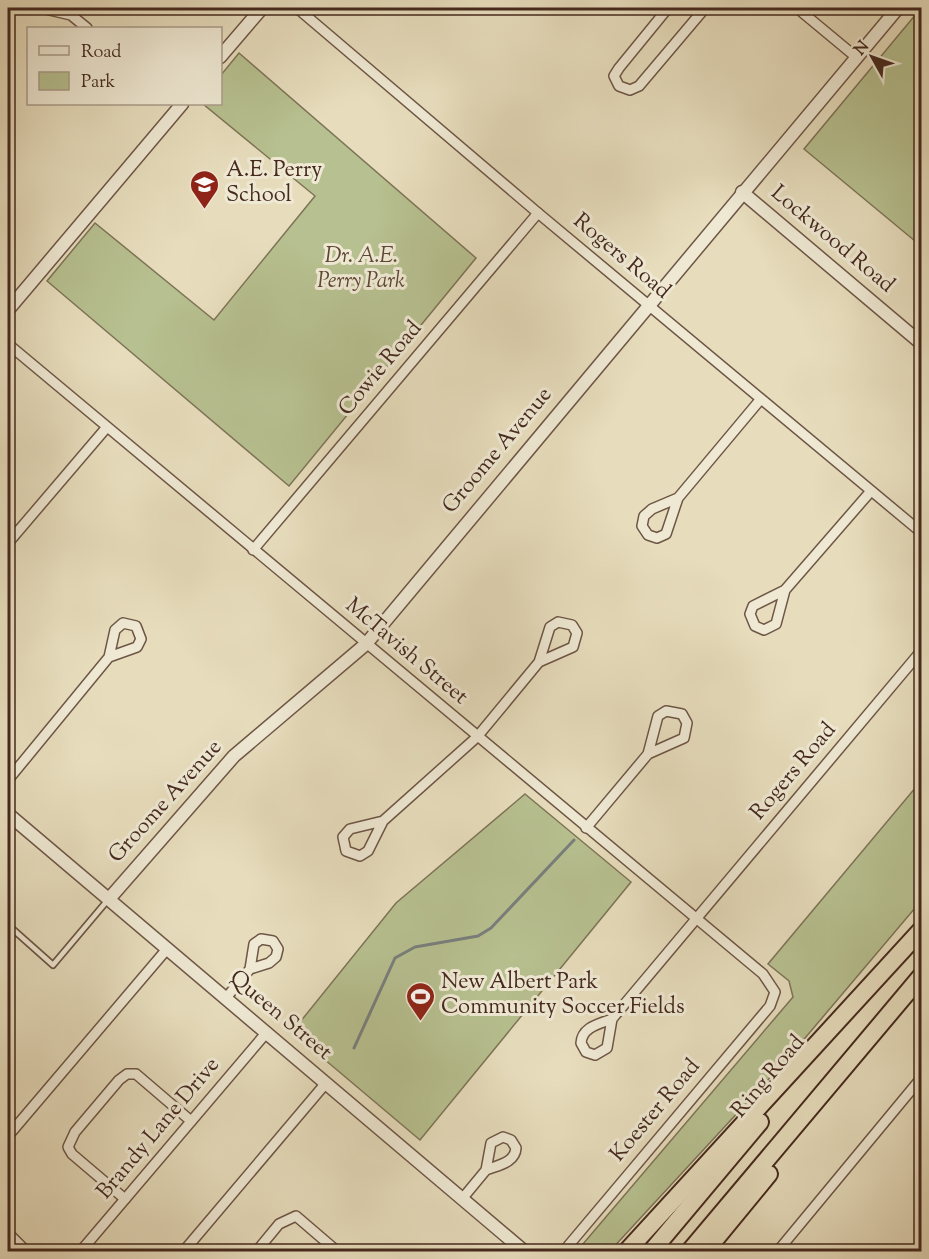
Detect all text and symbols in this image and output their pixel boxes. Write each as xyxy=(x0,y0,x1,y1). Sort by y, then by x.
legend xyxy=(27,27,222,105)
north arrow xyxy=(842,27,902,87)
text: N xyxy=(850,37,875,61)
text: Road xyxy=(81,40,121,66)
text: Park xyxy=(81,70,116,96)
place label: A.E. Perry School xyxy=(226,155,322,212)
school or university icon: A.E. Perry School xyxy=(189,168,221,210)
street label: Lockwood Road xyxy=(763,179,901,301)
street label: Rogers Road xyxy=(565,206,677,308)
park label: Dr. A.E. Perry Park xyxy=(317,241,405,298)
street label: Cowie Road xyxy=(332,314,430,424)
street label: Groome Avenue xyxy=(435,381,561,521)
street label: McTavish Street xyxy=(337,591,475,713)
street label: Rogers Road xyxy=(743,716,845,828)
street label: Groome Avenue xyxy=(102,733,230,871)
street label: Queen Street xyxy=(221,963,339,1069)
place label: New Albert Park Community Soccer Fields xyxy=(441,967,685,1024)
sports icon: New Albert Park Community Soccer Fields xyxy=(404,980,436,1022)
street label: Ring Road xyxy=(725,1029,813,1125)
street label: Brandy Lane Drive xyxy=(90,1051,228,1207)
street label: Koester Road xyxy=(603,1052,709,1170)

